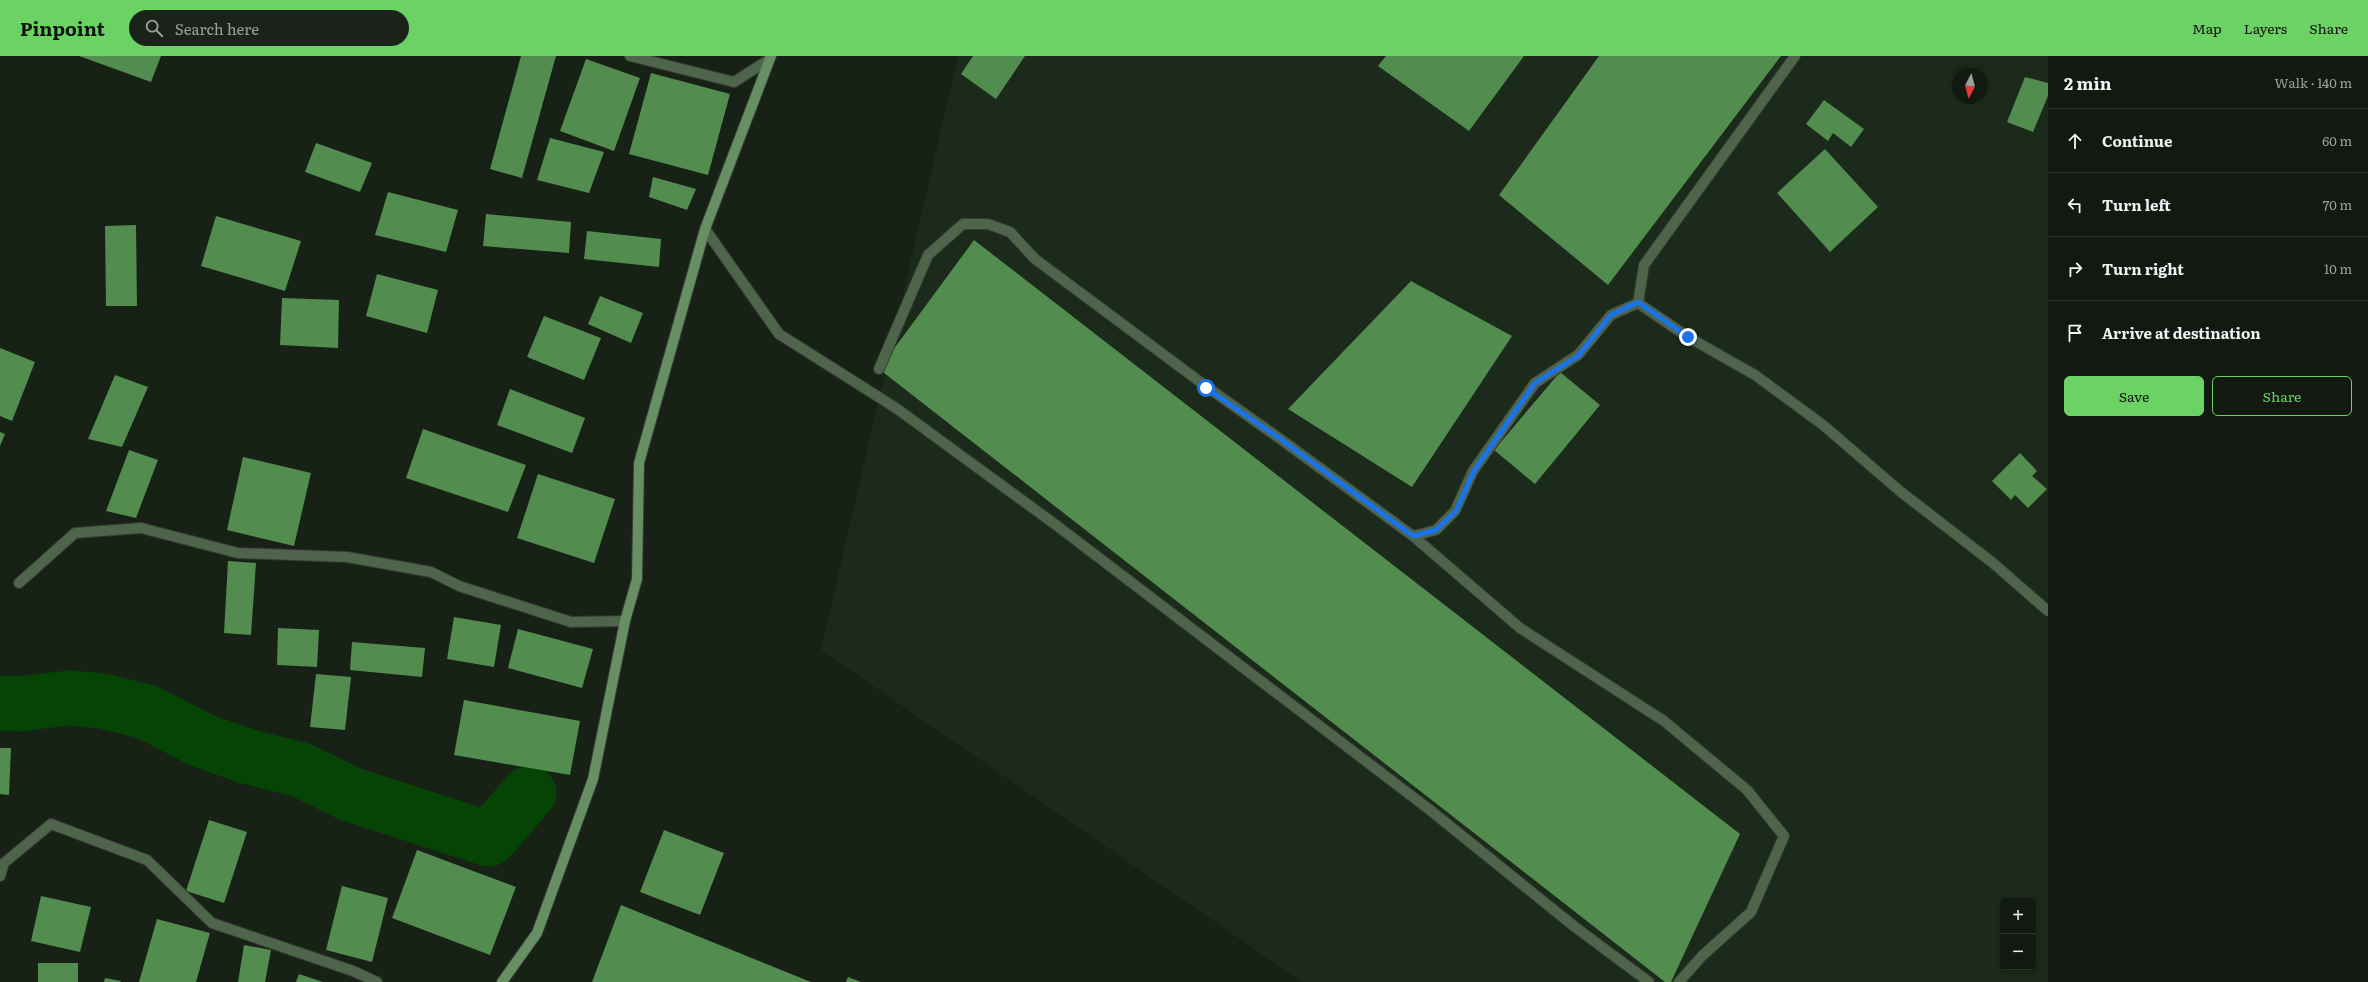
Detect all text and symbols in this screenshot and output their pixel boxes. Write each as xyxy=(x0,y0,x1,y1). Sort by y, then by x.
search box xyxy=(129,10,409,46)
text: Pinpoint xyxy=(20,14,105,42)
icon: search xyxy=(143,17,165,39)
text: Search here xyxy=(175,17,259,40)
text: Map xyxy=(2192,18,2222,38)
text: Layers xyxy=(2244,18,2287,38)
text: Share xyxy=(2309,18,2348,38)
north arrow xyxy=(1952,68,1988,104)
text: 2 min xyxy=(2064,70,2112,95)
text: Walk · 140 m xyxy=(2275,73,2352,92)
text: Continue xyxy=(2102,129,2172,152)
icon: ahead xyxy=(2064,130,2086,152)
text: 60 m xyxy=(2322,131,2352,150)
text: Turn left xyxy=(2102,193,2171,216)
icon: left xyxy=(2064,194,2086,216)
text: 70 m xyxy=(2323,195,2352,214)
text: Turn right xyxy=(2102,257,2184,280)
icon: right xyxy=(2064,258,2086,280)
text: 10 m xyxy=(2324,259,2352,278)
text: Arrive at destination xyxy=(2102,321,2261,344)
icon: arrive xyxy=(2064,322,2086,344)
route end xyxy=(1679,328,1697,346)
button: Save xyxy=(2064,376,2204,416)
button: Share xyxy=(2212,376,2352,416)
route start xyxy=(1197,379,1215,397)
map controls xyxy=(2000,898,2036,970)
button: + xyxy=(2000,898,2036,934)
button: − xyxy=(2000,934,2036,970)

